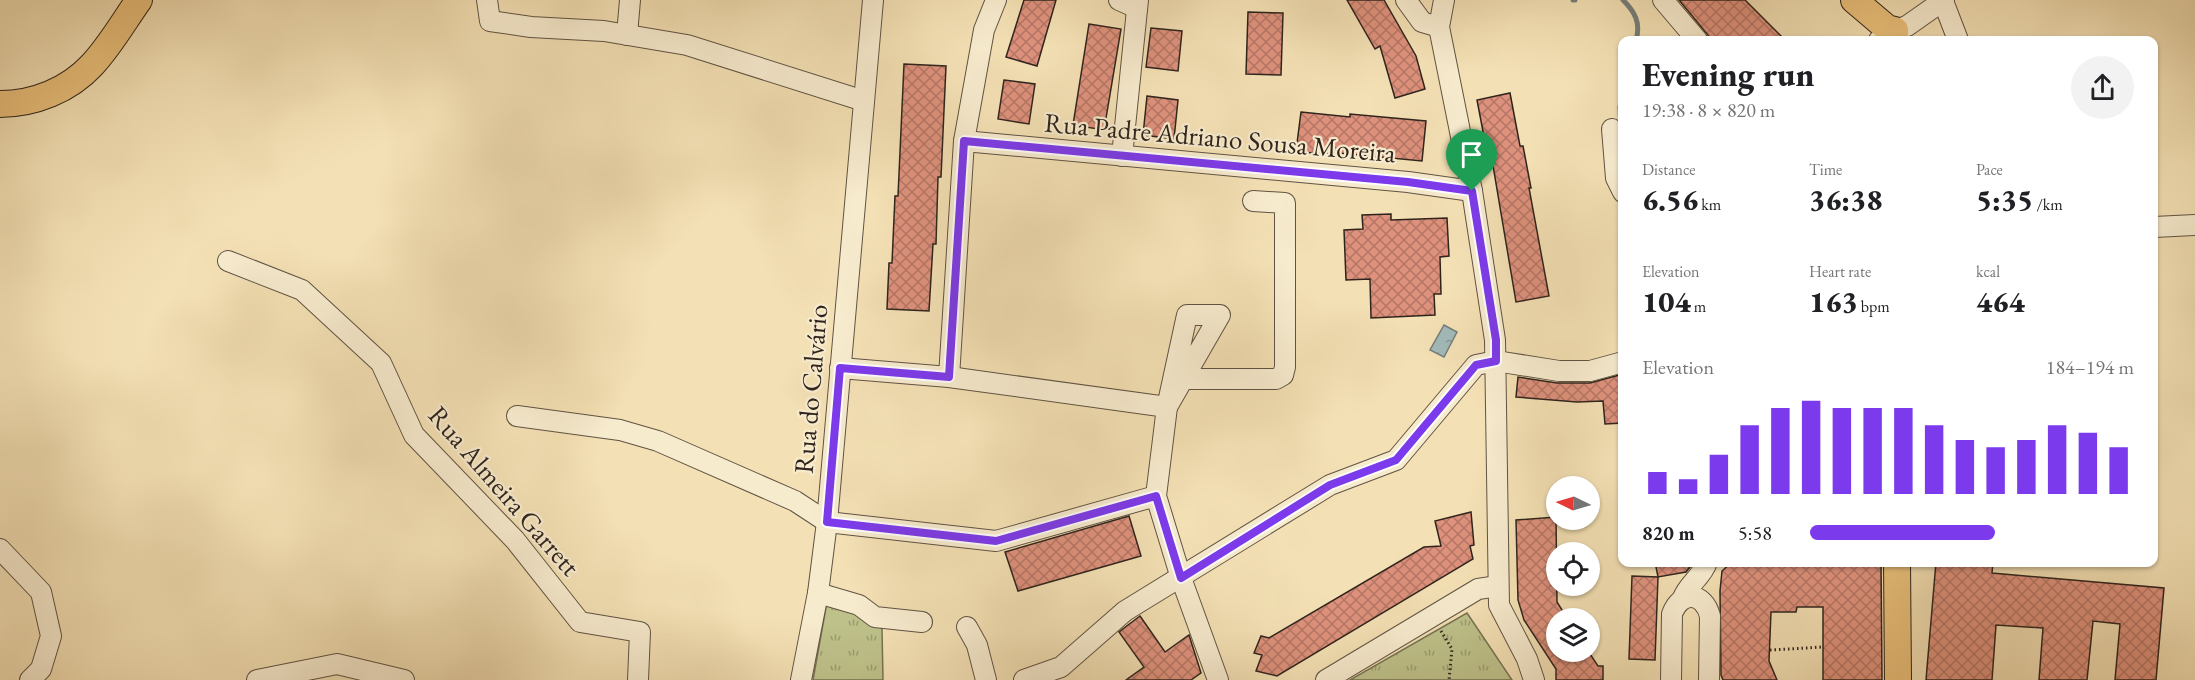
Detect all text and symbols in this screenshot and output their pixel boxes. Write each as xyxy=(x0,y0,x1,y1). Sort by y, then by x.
text: Evening run xyxy=(1642,53,1814,96)
button: share xyxy=(2071,56,2134,119)
text: 19:38 · 8 × 820 m xyxy=(1642,97,1775,123)
street label: Rua Padre Adriano Sousa Moreira xyxy=(1043,105,1397,170)
pin xyxy=(1446,129,1497,191)
icon: arrive xyxy=(1455,138,1488,171)
text: Distance xyxy=(1642,159,1695,180)
text: Time xyxy=(1809,159,1842,180)
text: Pace xyxy=(1976,159,2003,180)
text: 6.56 xyxy=(1642,180,1698,219)
text: 36:38 xyxy=(1809,180,1882,219)
text: 5:35 xyxy=(1976,180,2033,219)
text: km xyxy=(1698,194,1721,215)
text: /km xyxy=(2033,194,2063,215)
text: Elevation xyxy=(1642,261,1700,282)
text: Heart rate xyxy=(1809,261,1871,282)
text: kcal xyxy=(1976,261,2000,282)
text: 104 xyxy=(1642,282,1691,321)
text: 163 xyxy=(1809,282,1858,321)
text: 464 xyxy=(1976,282,2025,321)
text: m xyxy=(1691,296,1706,317)
text: bpm xyxy=(1858,296,1890,317)
street label: Rua do Calvário xyxy=(786,303,835,475)
text: Elevation xyxy=(1642,354,1714,380)
text: 184–194 m xyxy=(2046,354,2134,380)
street label: Rua Almeira Garrett xyxy=(421,398,588,583)
north arrow xyxy=(1546,476,1600,530)
map controls xyxy=(1546,476,1600,662)
text: 820 m xyxy=(1642,520,1695,546)
text: 5:58 xyxy=(1738,520,1772,546)
button: locate xyxy=(1546,542,1600,596)
button: layers xyxy=(1546,608,1600,662)

